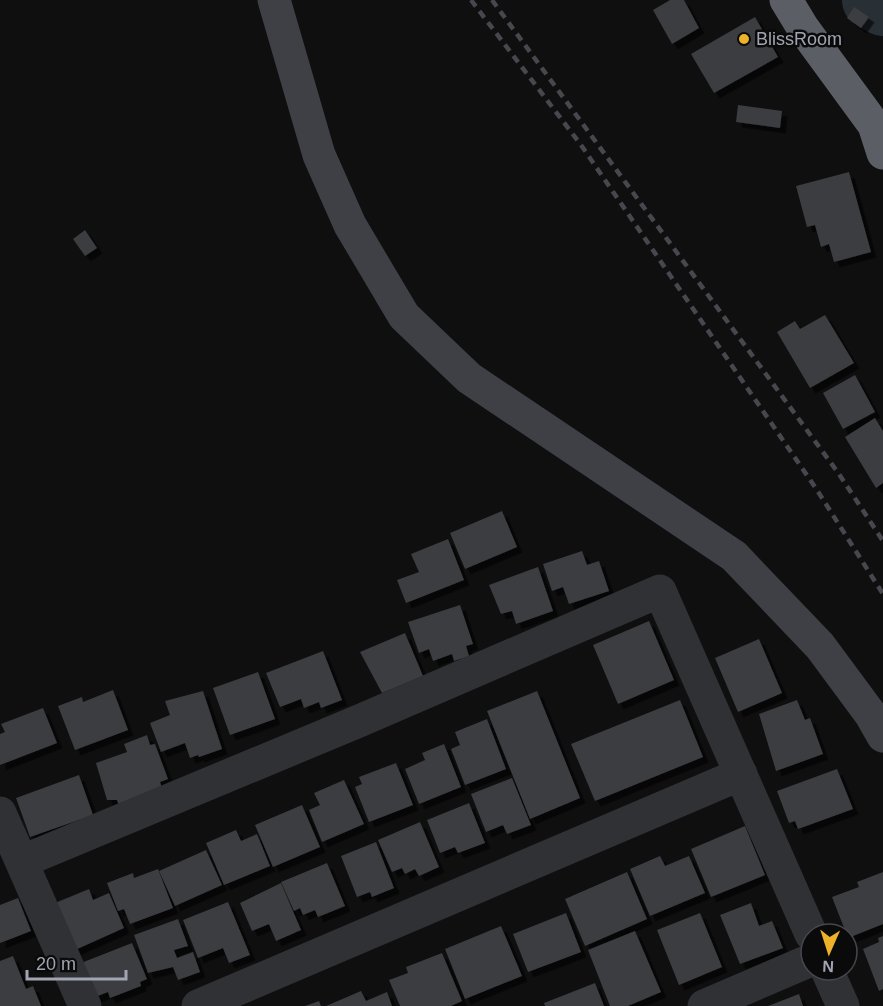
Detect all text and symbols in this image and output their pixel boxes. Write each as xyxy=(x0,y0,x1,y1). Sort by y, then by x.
place label: BlissRoom xyxy=(756,29,842,49)
marker: BlissRoom xyxy=(737,32,751,46)
north arrow xyxy=(799,922,859,982)
scale bar xyxy=(27,943,126,981)
text: 20 m xyxy=(36,954,76,974)
text: N xyxy=(822,958,834,975)

